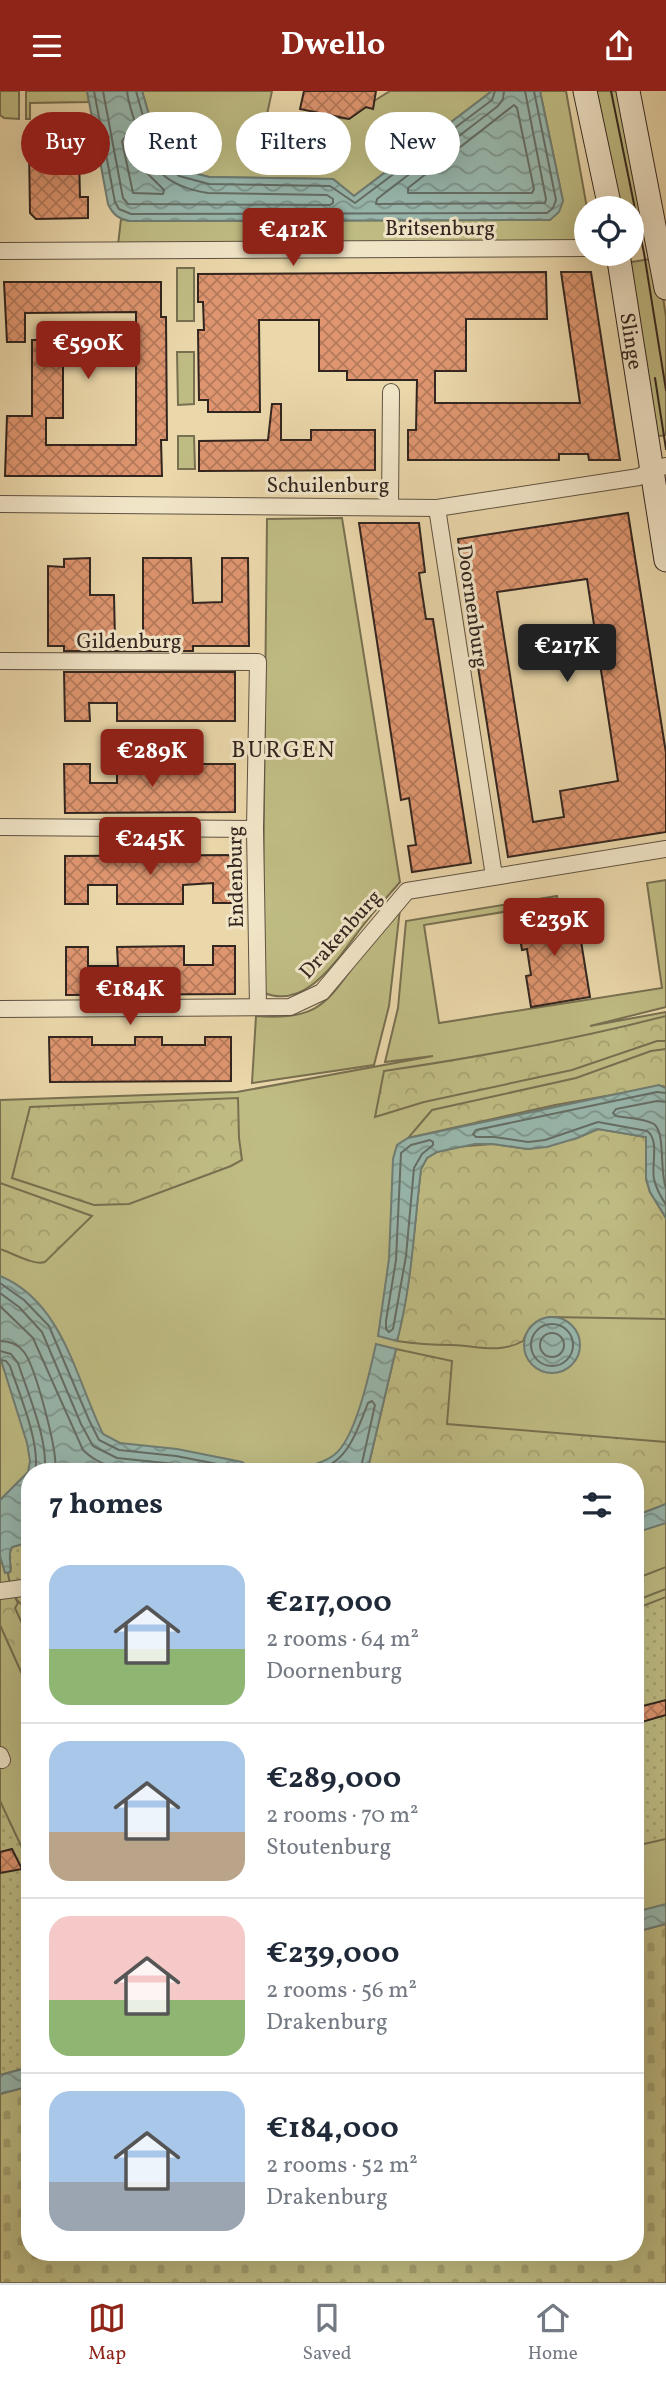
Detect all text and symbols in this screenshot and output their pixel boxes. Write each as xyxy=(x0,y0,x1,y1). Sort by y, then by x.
text: Dwello xyxy=(281,24,385,68)
icon: menu xyxy=(28,27,66,65)
icon: share xyxy=(600,27,638,65)
chip: Buy xyxy=(21,112,110,175)
chip: Rent xyxy=(124,112,222,175)
chip: Filters xyxy=(236,112,351,175)
chip: New xyxy=(365,112,460,175)
map controls xyxy=(574,196,644,266)
button: locate xyxy=(574,196,644,266)
pin: €412K xyxy=(244,209,342,268)
text: €412K xyxy=(259,215,327,247)
street label: Britsenburg xyxy=(385,215,495,244)
street label: Slinge xyxy=(611,311,649,372)
pin: €590K xyxy=(39,321,137,381)
text: €590K xyxy=(52,328,124,360)
street label: Schuilenburg xyxy=(267,472,389,501)
street label: Doornenburg xyxy=(449,543,495,670)
pin: €217K xyxy=(518,625,616,684)
street label: Gildenburg xyxy=(76,628,182,657)
text: €217K xyxy=(534,631,600,663)
pin: €289K xyxy=(103,729,201,789)
district label: BURGEN xyxy=(231,735,337,767)
text: €289K xyxy=(117,736,187,768)
pin: €245K xyxy=(101,817,199,877)
text: €245K xyxy=(115,824,185,856)
street label: Endenburg xyxy=(221,826,252,928)
street label: Drakenburg xyxy=(293,884,389,986)
pin: €239K xyxy=(505,899,603,958)
text: €239K xyxy=(519,905,589,937)
pin: €184K xyxy=(81,967,179,1027)
text: €184K xyxy=(96,974,164,1006)
text: 7 homes xyxy=(49,1484,163,1526)
icon: filters xyxy=(578,1486,616,1524)
text: €217,000 xyxy=(266,1582,392,1624)
icon: home xyxy=(105,1593,189,1677)
text: 2 rooms · 64 m² xyxy=(266,1624,419,1656)
text: Doornenburg xyxy=(266,1656,402,1688)
text: €289,000 xyxy=(266,1758,401,1800)
icon: home xyxy=(105,1769,189,1853)
text: 2 rooms · 70 m² xyxy=(266,1800,419,1832)
text: Stoutenburg xyxy=(266,1832,391,1864)
text: €239,000 xyxy=(266,1933,399,1975)
icon: home xyxy=(105,1944,189,2028)
text: 2 rooms · 56 m² xyxy=(266,1975,417,2007)
text: Drakenburg xyxy=(266,2007,388,2039)
text: €184,000 xyxy=(266,2108,399,2150)
icon: home xyxy=(105,2119,189,2203)
text: 2 rooms · 52 m² xyxy=(266,2150,418,2182)
text: Drakenburg xyxy=(266,2182,388,2214)
tab: Map xyxy=(88,2299,126,2367)
tab: Saved xyxy=(302,2299,351,2367)
tab: Home xyxy=(528,2299,578,2367)

